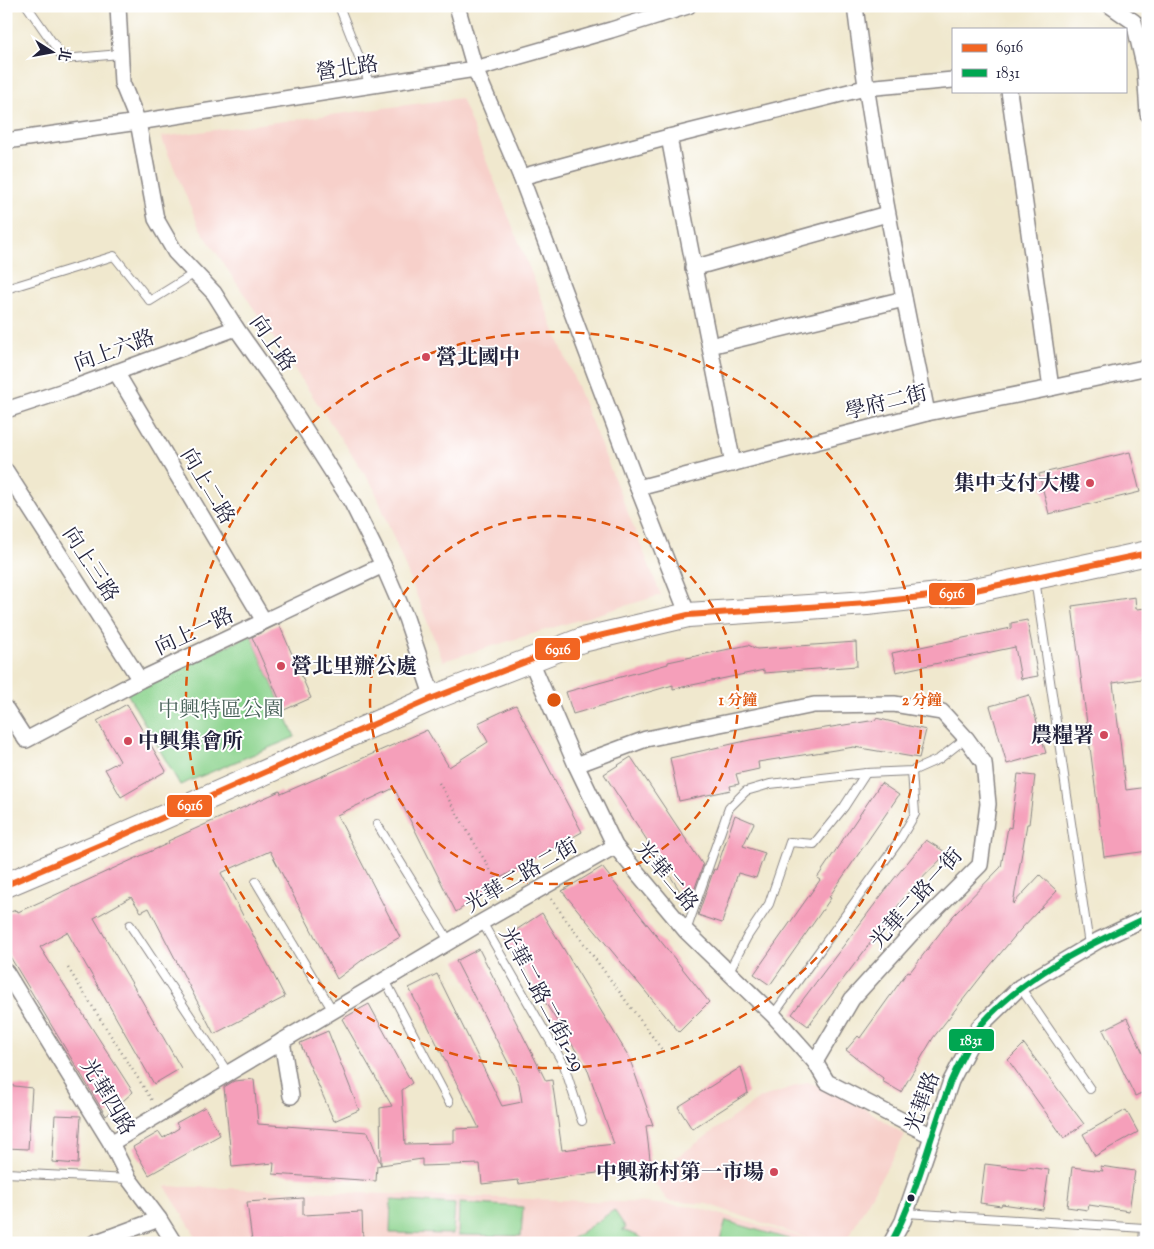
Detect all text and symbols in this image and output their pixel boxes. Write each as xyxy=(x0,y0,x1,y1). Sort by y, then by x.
north arrow xyxy=(28,28,78,78)
legend xyxy=(952,28,1126,92)
text: 6916 xyxy=(996,38,1023,59)
text: 北 xyxy=(52,45,74,63)
street label: 營北路 xyxy=(314,50,381,90)
text: 1831 xyxy=(996,64,1020,85)
street label: 向上路 xyxy=(241,310,302,379)
street label: 向上六路 xyxy=(70,323,159,380)
place label: 營北國中 xyxy=(436,344,520,374)
marker: 營北國中 xyxy=(420,351,432,363)
street label: 學府二街 xyxy=(842,379,931,429)
street label: 向上二路 xyxy=(172,443,241,531)
place label: 集中支付大樓 xyxy=(954,470,1080,500)
marker: 集中支付大樓 xyxy=(1084,477,1096,489)
street label: 向上三路 xyxy=(54,522,125,608)
line badge: 6916 xyxy=(928,582,976,606)
text: 6916 xyxy=(939,585,965,605)
street label: 向上一路 xyxy=(150,601,239,664)
line badge: 6916 xyxy=(534,637,581,661)
text: 6916 xyxy=(545,641,571,661)
place label: 營北里辦公處 xyxy=(291,653,417,683)
marker: 營北里辦公處 xyxy=(275,660,287,672)
centre of rings xyxy=(545,691,563,709)
text: 1 分鐘 xyxy=(719,691,757,712)
text: 2 分鐘 xyxy=(902,691,942,712)
park label: 中興特區公園 xyxy=(158,696,284,726)
place label: 農糧署 xyxy=(1031,722,1094,752)
place label: 中興集會所 xyxy=(138,728,243,758)
marker: 農糧署 xyxy=(1098,729,1110,741)
marker: 中興集會所 xyxy=(122,735,134,747)
line badge: 6916 xyxy=(166,794,213,818)
text: 6916 xyxy=(177,797,203,817)
street label: 光華二路二街 xyxy=(460,832,584,921)
street label: 光華二路 xyxy=(627,835,704,919)
street label: 光華二路一街 xyxy=(864,842,971,956)
street label: 光華二路二街1-29 xyxy=(490,922,592,1078)
line badge: 1831 xyxy=(948,1028,995,1052)
text: 1831 xyxy=(960,1032,982,1052)
street label: 光華四路 xyxy=(72,1054,141,1142)
street label: 光華路 xyxy=(899,1068,949,1137)
place label: 中興新村第一市場 xyxy=(596,1159,764,1189)
marker: 中興新村第一市場 xyxy=(768,1166,780,1178)
unlabelled marker xyxy=(906,1193,916,1203)

